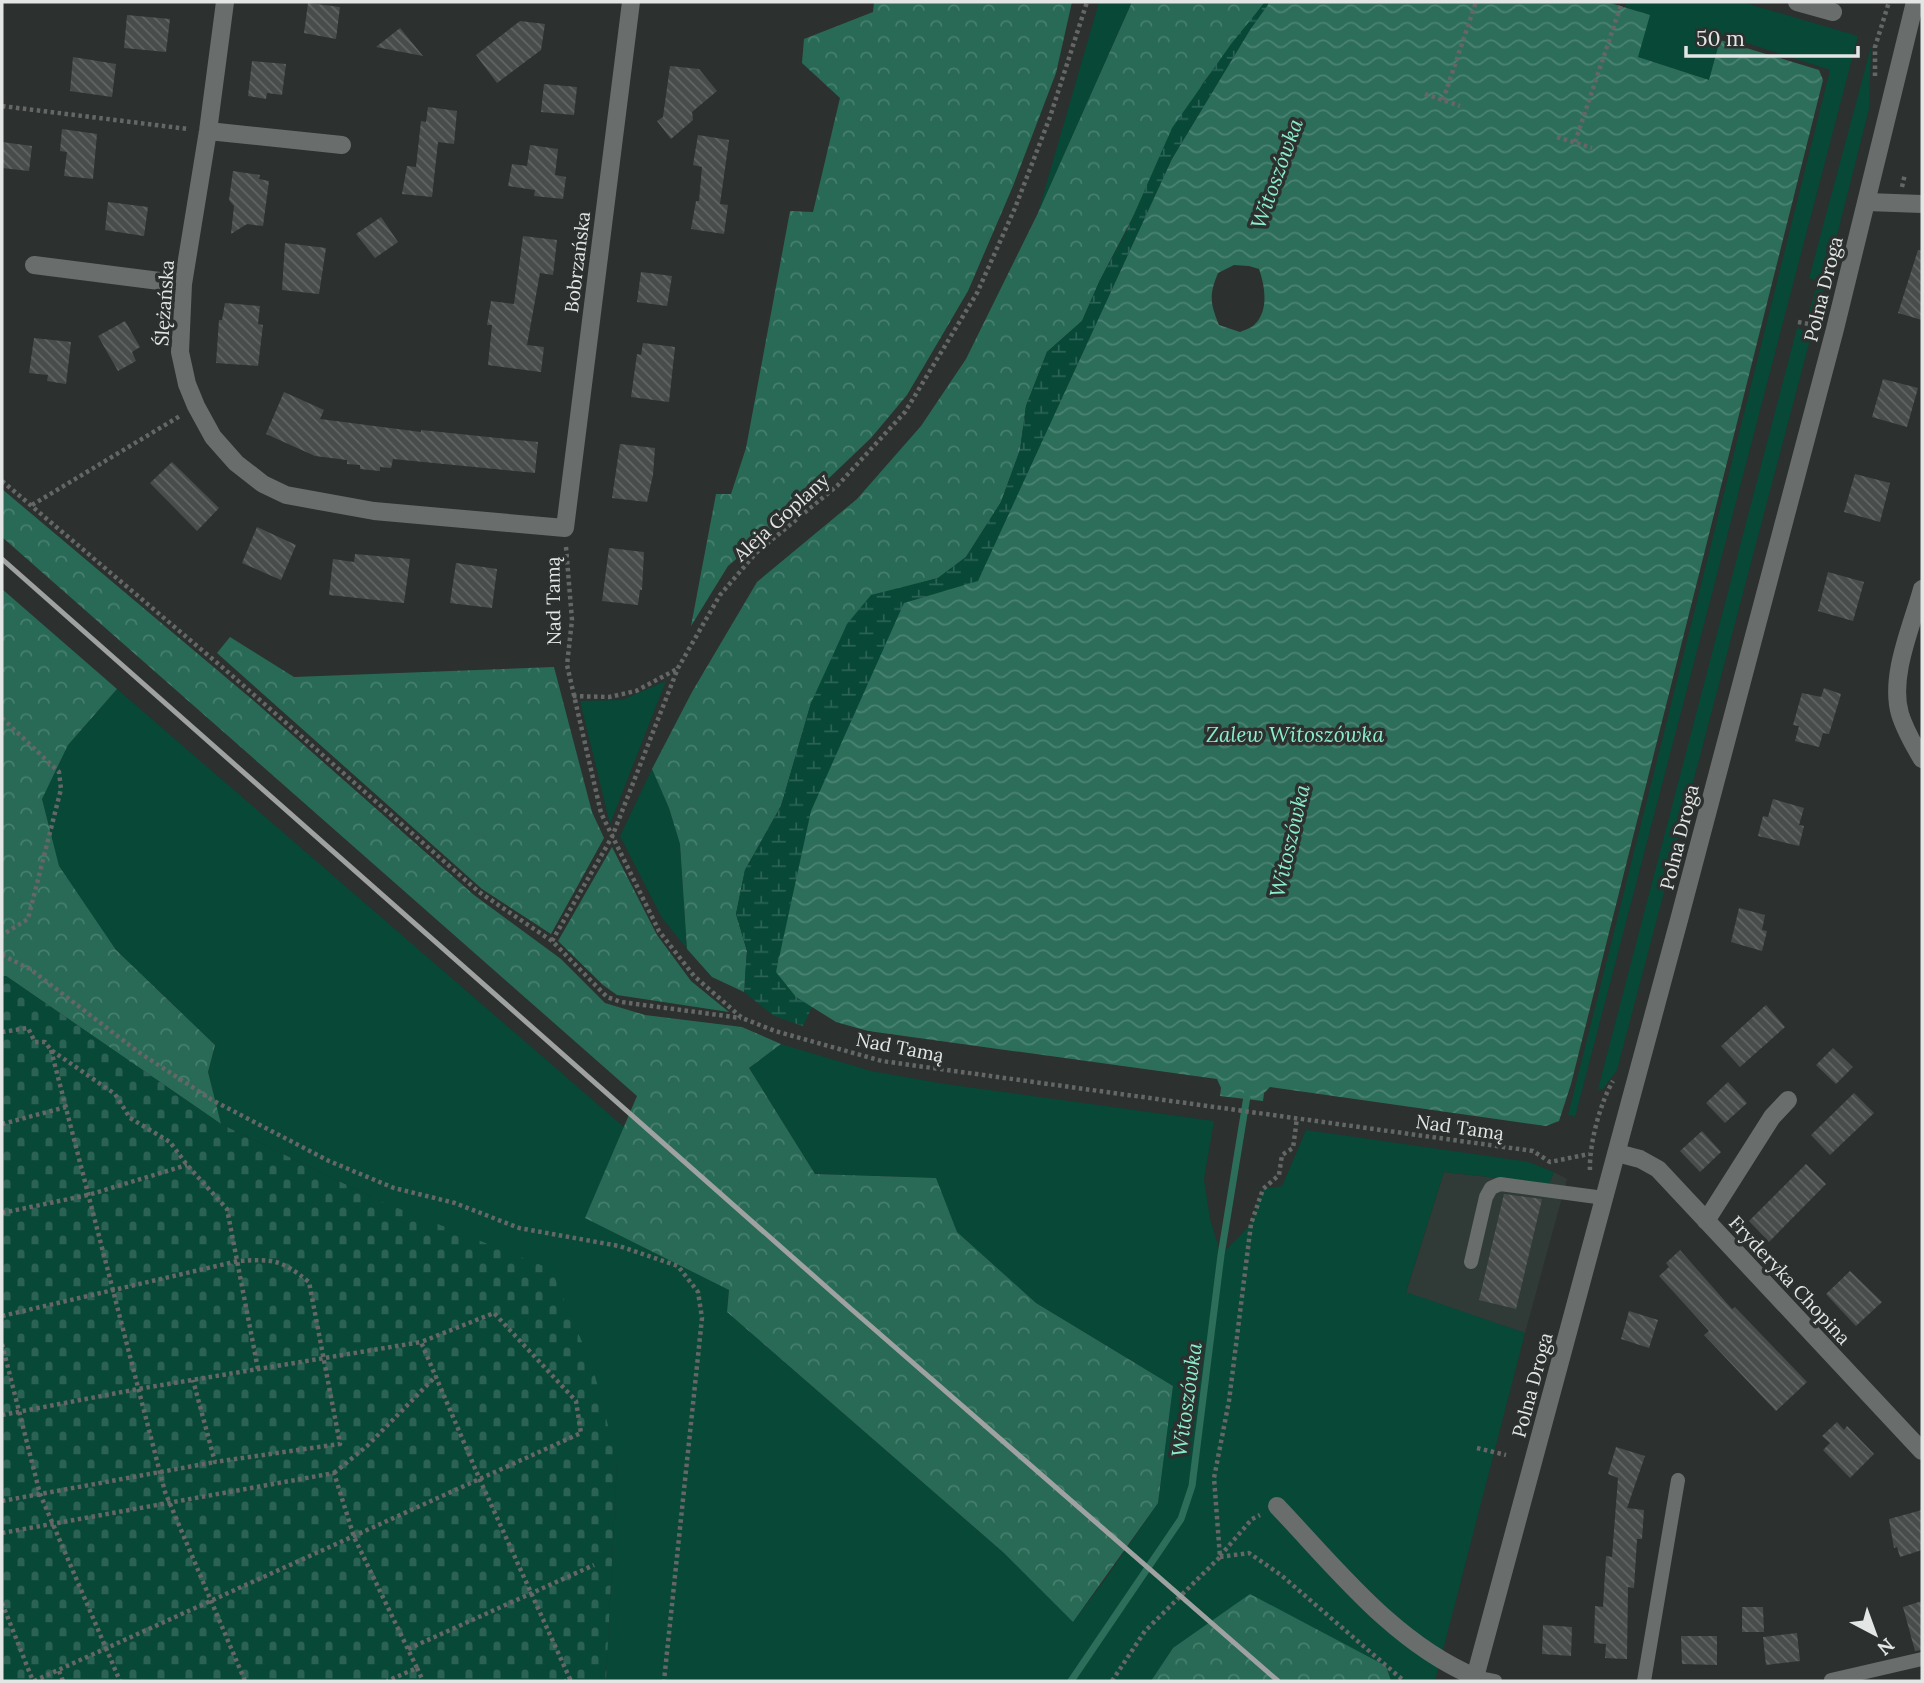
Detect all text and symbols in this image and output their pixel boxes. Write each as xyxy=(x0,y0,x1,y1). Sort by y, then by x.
scale bar xyxy=(1686,14,1857,58)
text: 50 m xyxy=(1696,25,1745,52)
water label: Witoszówka xyxy=(1244,115,1309,233)
street label: Bobrzańska xyxy=(559,210,595,314)
street label: Polna Droga xyxy=(1798,234,1848,344)
street label: Ślężańska xyxy=(149,259,179,347)
street label: Aleja Goplany xyxy=(727,468,834,567)
street label: Nad Tamą xyxy=(540,556,566,646)
water label: Zalew Witoszówka xyxy=(1206,721,1384,748)
water label: Witoszówka xyxy=(1263,781,1316,900)
street label: Polna Droga xyxy=(1654,782,1704,892)
street label: Nad Tamą xyxy=(854,1027,946,1067)
street label: Nad Tamą xyxy=(1414,1109,1506,1145)
street label: Fryderyka Chopina xyxy=(1724,1211,1856,1350)
street label: Polna Droga xyxy=(1506,1330,1558,1440)
water label: Witoszówka xyxy=(1165,1341,1208,1459)
north arrow xyxy=(1840,1599,1910,1669)
text: N xyxy=(1873,1633,1900,1661)

